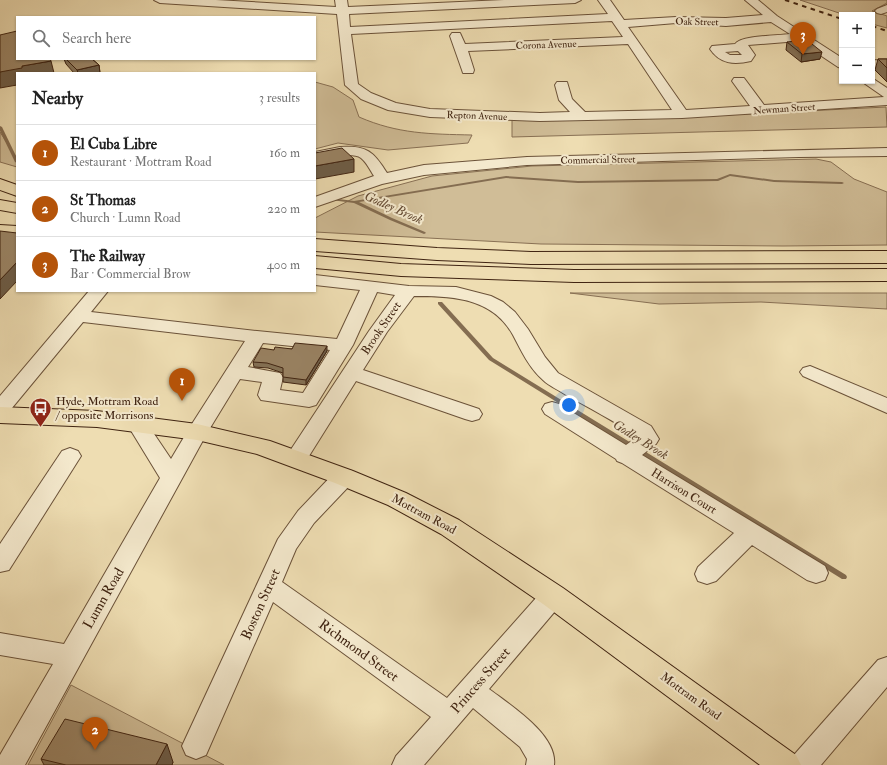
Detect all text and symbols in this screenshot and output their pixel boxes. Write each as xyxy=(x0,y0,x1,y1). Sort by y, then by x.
map controls xyxy=(839,12,875,84)
button: + xyxy=(839,12,875,48)
search box xyxy=(16,16,316,60)
street label: Oak Street xyxy=(675,16,719,28)
pin: 3 xyxy=(790,22,816,55)
icon: search xyxy=(30,27,52,49)
text: Search here xyxy=(62,29,131,48)
street label: Corona Avenue xyxy=(515,38,577,52)
button: − xyxy=(839,48,875,84)
text: Nearby xyxy=(32,88,83,109)
text: 3 results xyxy=(259,90,300,106)
street label: Newman Street xyxy=(753,101,816,117)
street label: Repton Avenue xyxy=(446,109,507,124)
text: El Cuba Libre xyxy=(70,135,157,154)
text: 1 xyxy=(43,145,47,161)
text: 160 m xyxy=(269,145,300,161)
street label: Commercial Street xyxy=(560,153,636,167)
text: Restaurant · Mottram Road xyxy=(70,154,212,170)
water label: Godley Brook xyxy=(362,188,425,228)
text: St Thomas xyxy=(70,191,136,210)
text: 2 xyxy=(42,201,48,217)
text: 220 m xyxy=(267,201,300,217)
text: Church · Lumn Road xyxy=(70,210,181,226)
text: The Railway xyxy=(70,247,145,266)
text: 3 xyxy=(43,257,48,273)
text: 400 m xyxy=(267,257,300,273)
text: Bar · Commercial Brow xyxy=(70,266,190,282)
street label: Brook Street xyxy=(358,299,405,358)
pin: 1 xyxy=(169,368,195,401)
place label: Hyde, Mottram Road / opposite Morrisons xyxy=(55,394,158,423)
bus stop icon: Hyde, Mottram Road / opposite Morrisons xyxy=(28,395,54,428)
your location xyxy=(559,395,579,415)
water label: Godley Brook xyxy=(610,417,671,463)
street label: Harrison Court xyxy=(648,465,719,518)
street label: Mottram Road xyxy=(389,491,459,538)
street label: Lumn Road xyxy=(79,565,128,632)
street label: Boston Street xyxy=(237,566,284,642)
street label: Richmond Street xyxy=(315,616,402,685)
street label: Princess Street xyxy=(447,643,514,717)
street label: Mottram Road xyxy=(657,669,724,723)
pin: 2 xyxy=(82,717,108,750)

